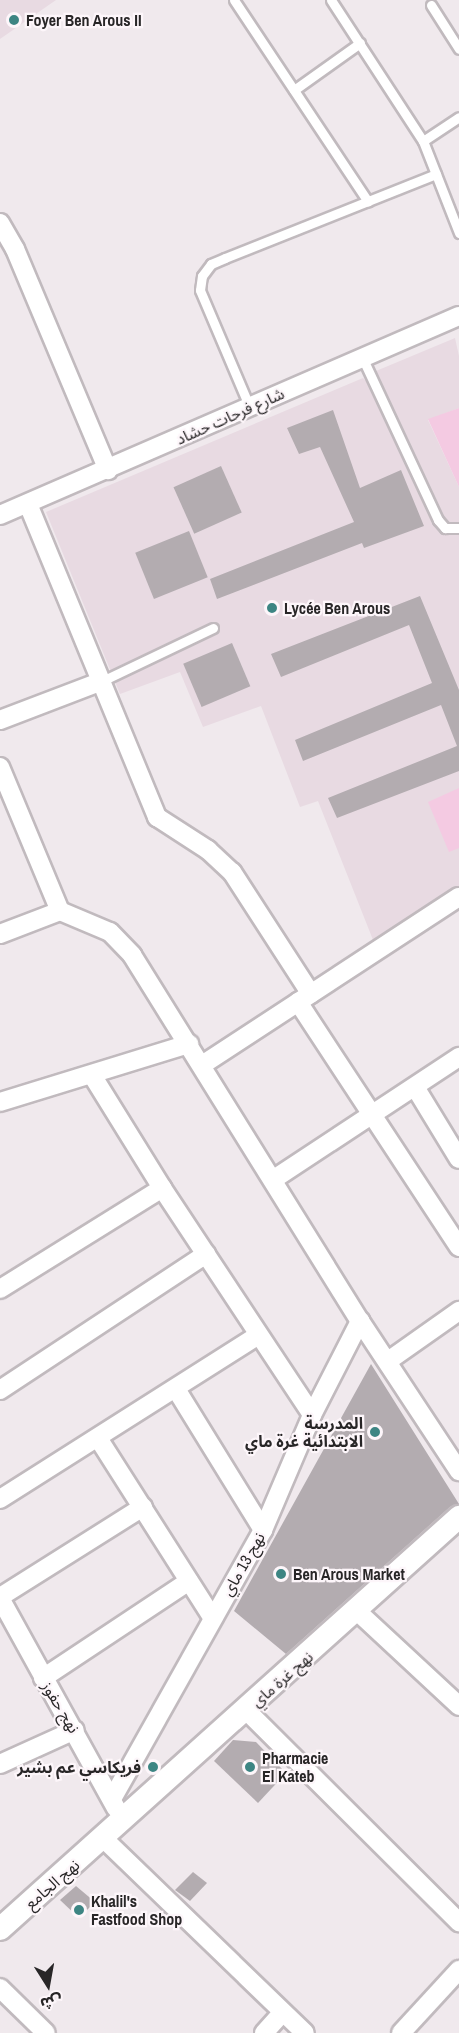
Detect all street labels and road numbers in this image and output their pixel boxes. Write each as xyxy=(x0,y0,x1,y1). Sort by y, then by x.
street label: شارع فرحات حشاد xyxy=(173,384,287,448)
street label: نهج 13 ماي xyxy=(217,1529,269,1599)
street label: نهج غرة ماي xyxy=(247,1647,317,1711)
street label: نهج حفوز xyxy=(38,1678,84,1736)
street label: نهج الجامع xyxy=(21,1855,83,1913)

